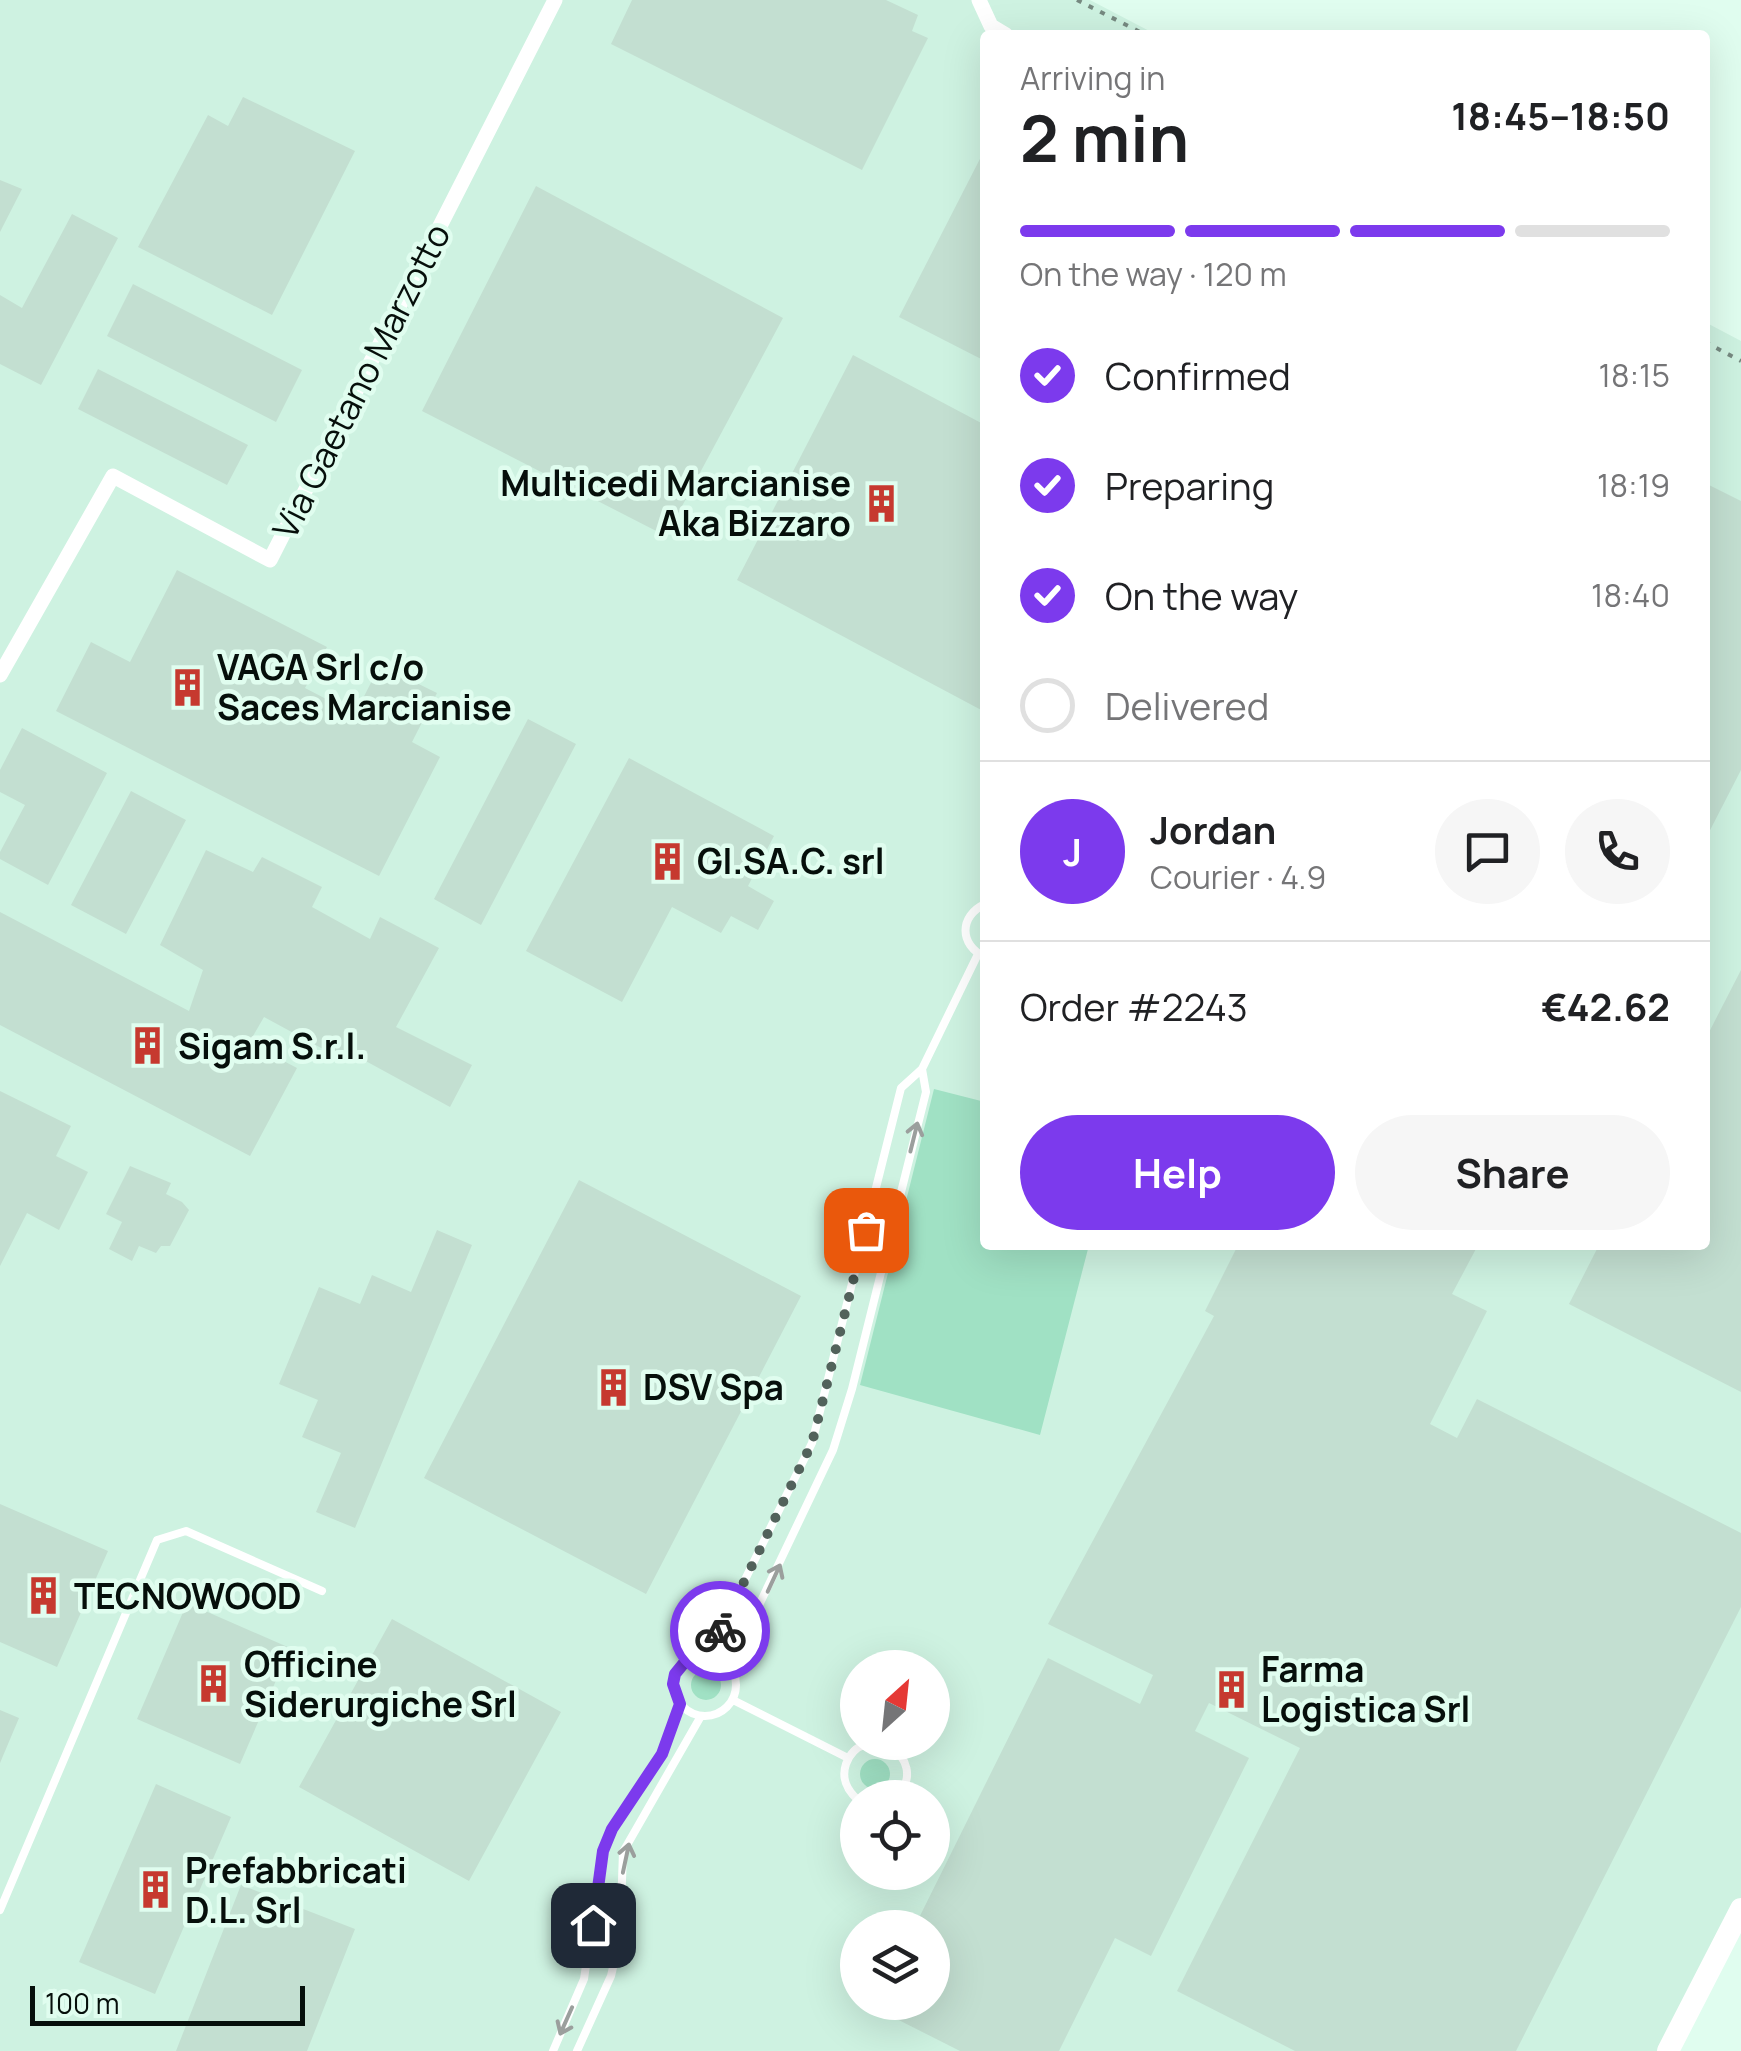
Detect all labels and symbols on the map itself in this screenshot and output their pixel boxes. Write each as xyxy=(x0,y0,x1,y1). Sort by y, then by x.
street label: Via Gaetano Marzotto xyxy=(261,215,461,547)
place label: Multicedi Marcianise Aka Bizzaro xyxy=(500,459,851,547)
building icon: Multicedi Marcianise Aka Bizzaro xyxy=(860,482,902,524)
place label: VAGA Srl c/o Saces Marcianise xyxy=(217,643,512,731)
building icon: VAGA Srl c/o Saces Marcianise xyxy=(166,666,208,708)
place label: GI.SA.C. srl xyxy=(697,837,885,885)
building icon: GI.SA.C. srl xyxy=(646,840,688,882)
place label: Sigam S.r.l. xyxy=(178,1022,366,1070)
building icon: Sigam S.r.l. xyxy=(127,1025,169,1067)
one-way arrow xyxy=(906,1122,925,1153)
pin xyxy=(824,1188,909,1273)
place label: DSV Spa xyxy=(643,1363,784,1411)
building icon: DSV Spa xyxy=(592,1366,634,1408)
one-way arrow xyxy=(765,1564,784,1594)
place label: TECNOWOOD xyxy=(74,1572,301,1620)
building icon: TECNOWOOD xyxy=(23,1575,65,1617)
courier xyxy=(670,1581,770,1681)
place label: Officine Siderurgiche Srl xyxy=(244,1640,517,1728)
place label: Farma Logistica Srl xyxy=(1261,1645,1470,1733)
north arrow xyxy=(840,1650,950,1760)
building icon: Officine Siderurgiche Srl xyxy=(193,1663,235,1705)
building icon: Farma Logistica Srl xyxy=(1210,1668,1252,1710)
one-way arrow xyxy=(618,1842,636,1874)
place label: Prefabbricati D.L. Srl xyxy=(185,1846,407,1934)
building icon: Prefabbricati D.L. Srl xyxy=(134,1869,176,1911)
pin xyxy=(551,1883,636,1968)
scale bar xyxy=(30,1981,305,2026)
one-way arrow xyxy=(556,2005,574,2036)

